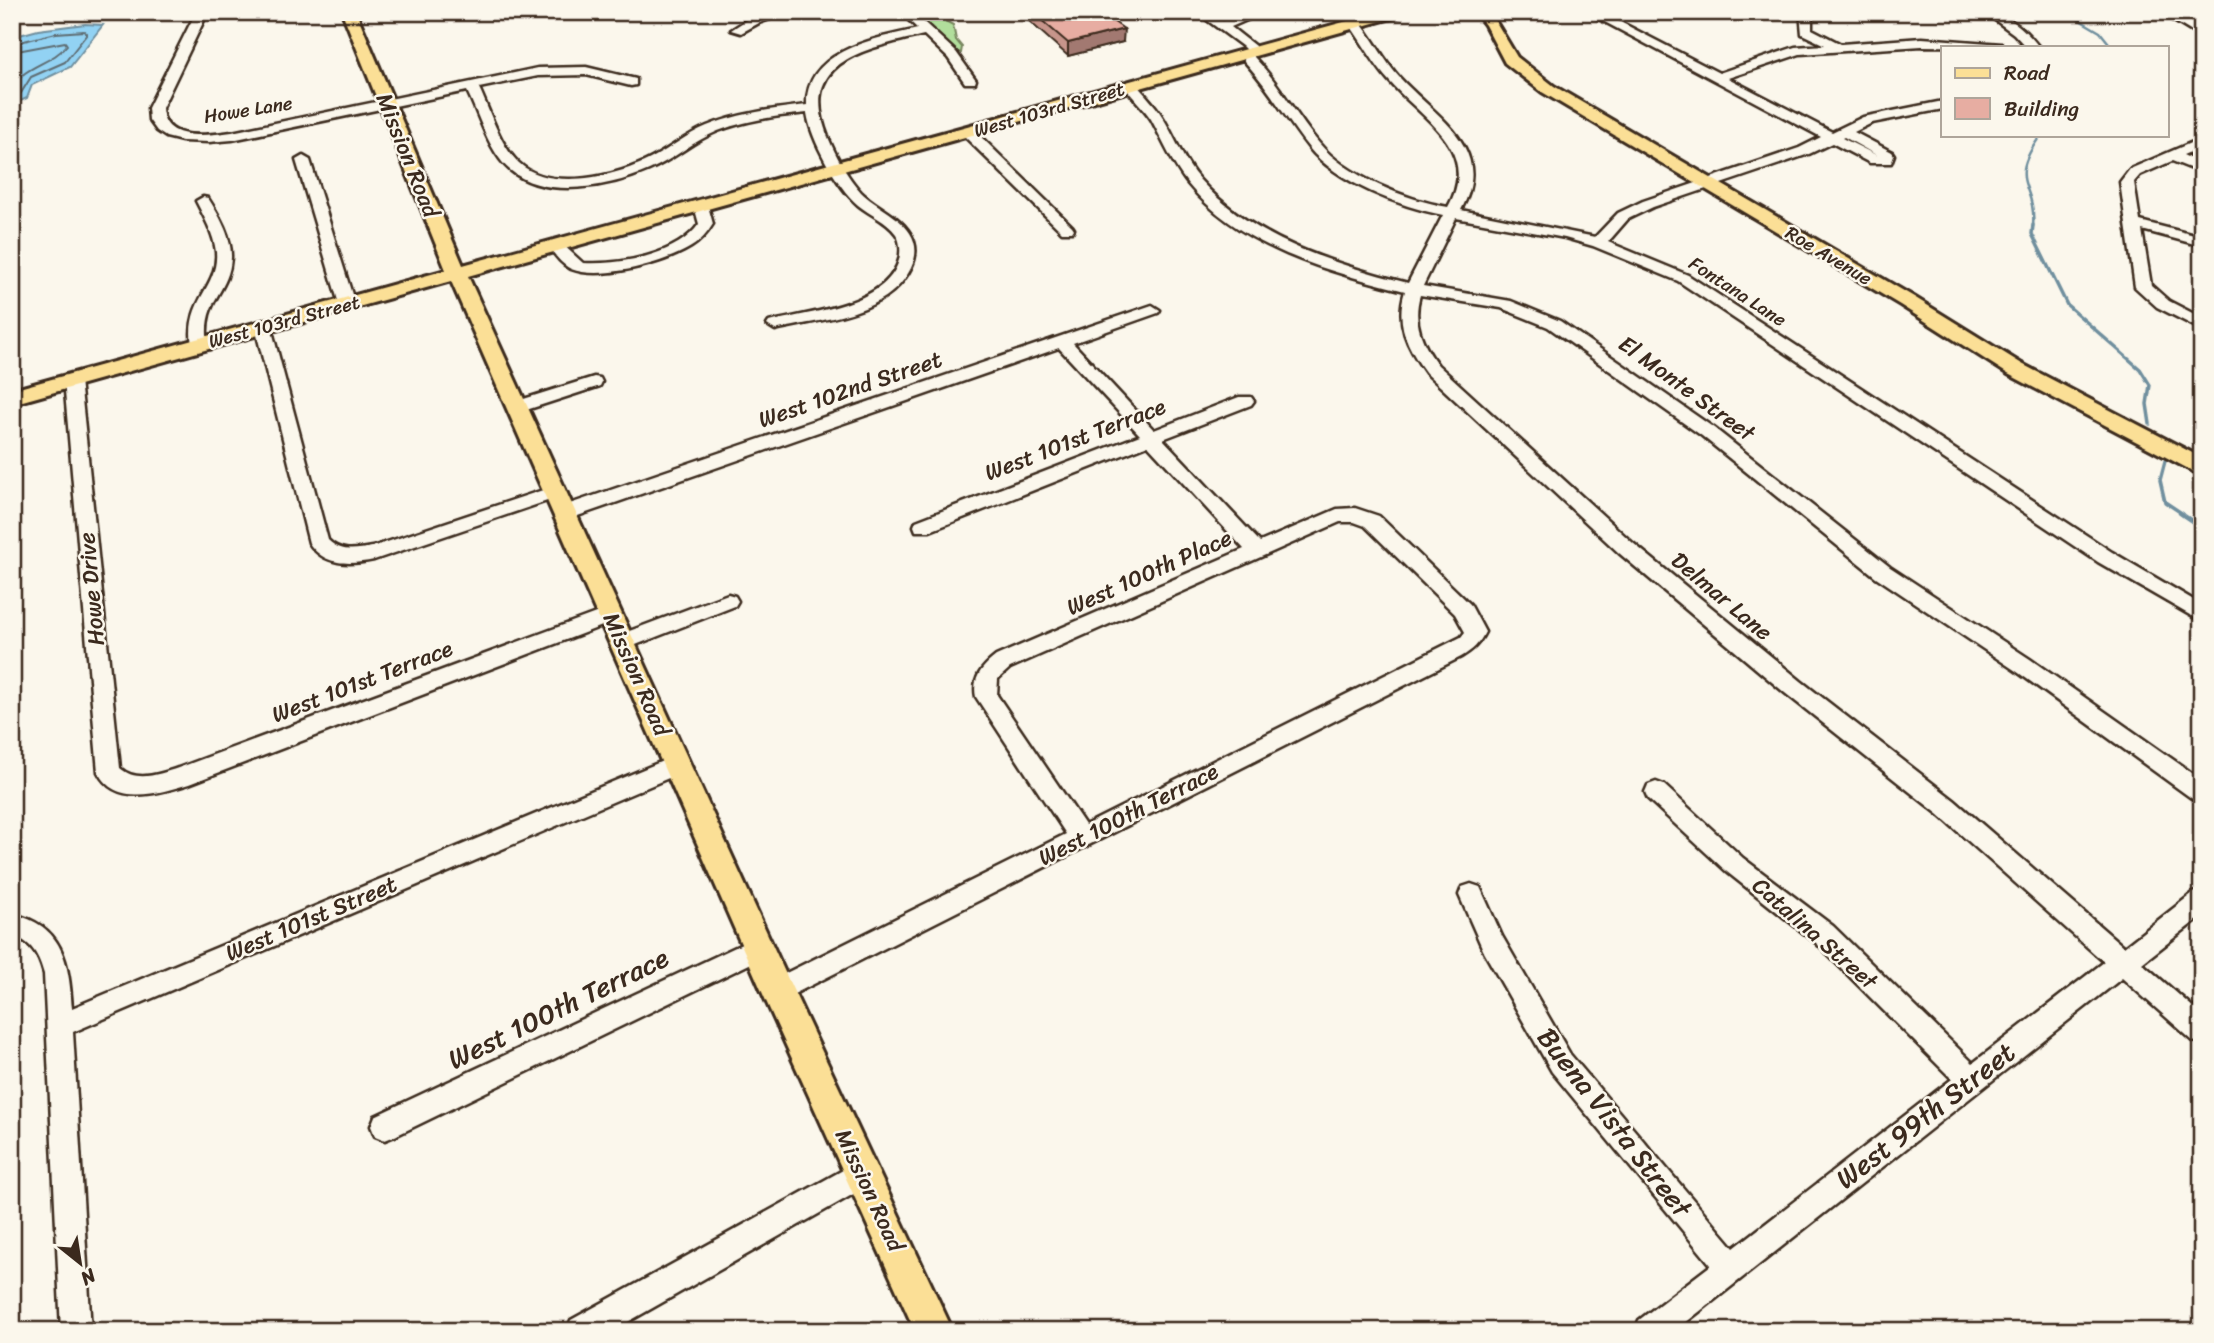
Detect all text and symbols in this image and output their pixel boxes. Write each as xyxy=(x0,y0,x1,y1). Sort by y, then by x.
legend xyxy=(1941,46,2168,136)
text: Road xyxy=(2004,54,2051,92)
street label: West 103rd Street xyxy=(970,72,1128,147)
street label: Howe Lane xyxy=(201,86,295,133)
street label: Mission Road xyxy=(364,86,452,226)
text: Building xyxy=(2004,90,2080,128)
street label: Roe Avenue xyxy=(1779,216,1879,295)
street label: Fontana Lane xyxy=(1682,247,1794,336)
street label: West 103rd Street xyxy=(205,285,364,358)
street label: El Monte Street xyxy=(1609,324,1765,453)
street label: West 102nd Street xyxy=(753,339,948,440)
street label: West 101st Terrace xyxy=(978,386,1172,493)
street label: West 100th Place xyxy=(1060,518,1239,627)
street label: Howe Drive xyxy=(66,530,117,647)
street label: Delmar Lane xyxy=(1661,541,1782,652)
street label: Mission Road xyxy=(591,606,683,744)
street label: West 101st Terrace xyxy=(265,628,459,735)
street label: West 100th Terrace xyxy=(1031,751,1226,878)
street label: West 101st Street xyxy=(219,864,404,973)
street label: Catalina Street xyxy=(1742,867,1888,1001)
street label: West 100th Terrace xyxy=(439,934,677,1083)
street label: Buena Vista Street xyxy=(1524,1016,1706,1230)
street label: West 99th Street xyxy=(1824,1029,2026,1202)
street label: Mission Road xyxy=(823,1122,917,1260)
north arrow xyxy=(46,1228,116,1298)
text: N xyxy=(74,1259,103,1295)

